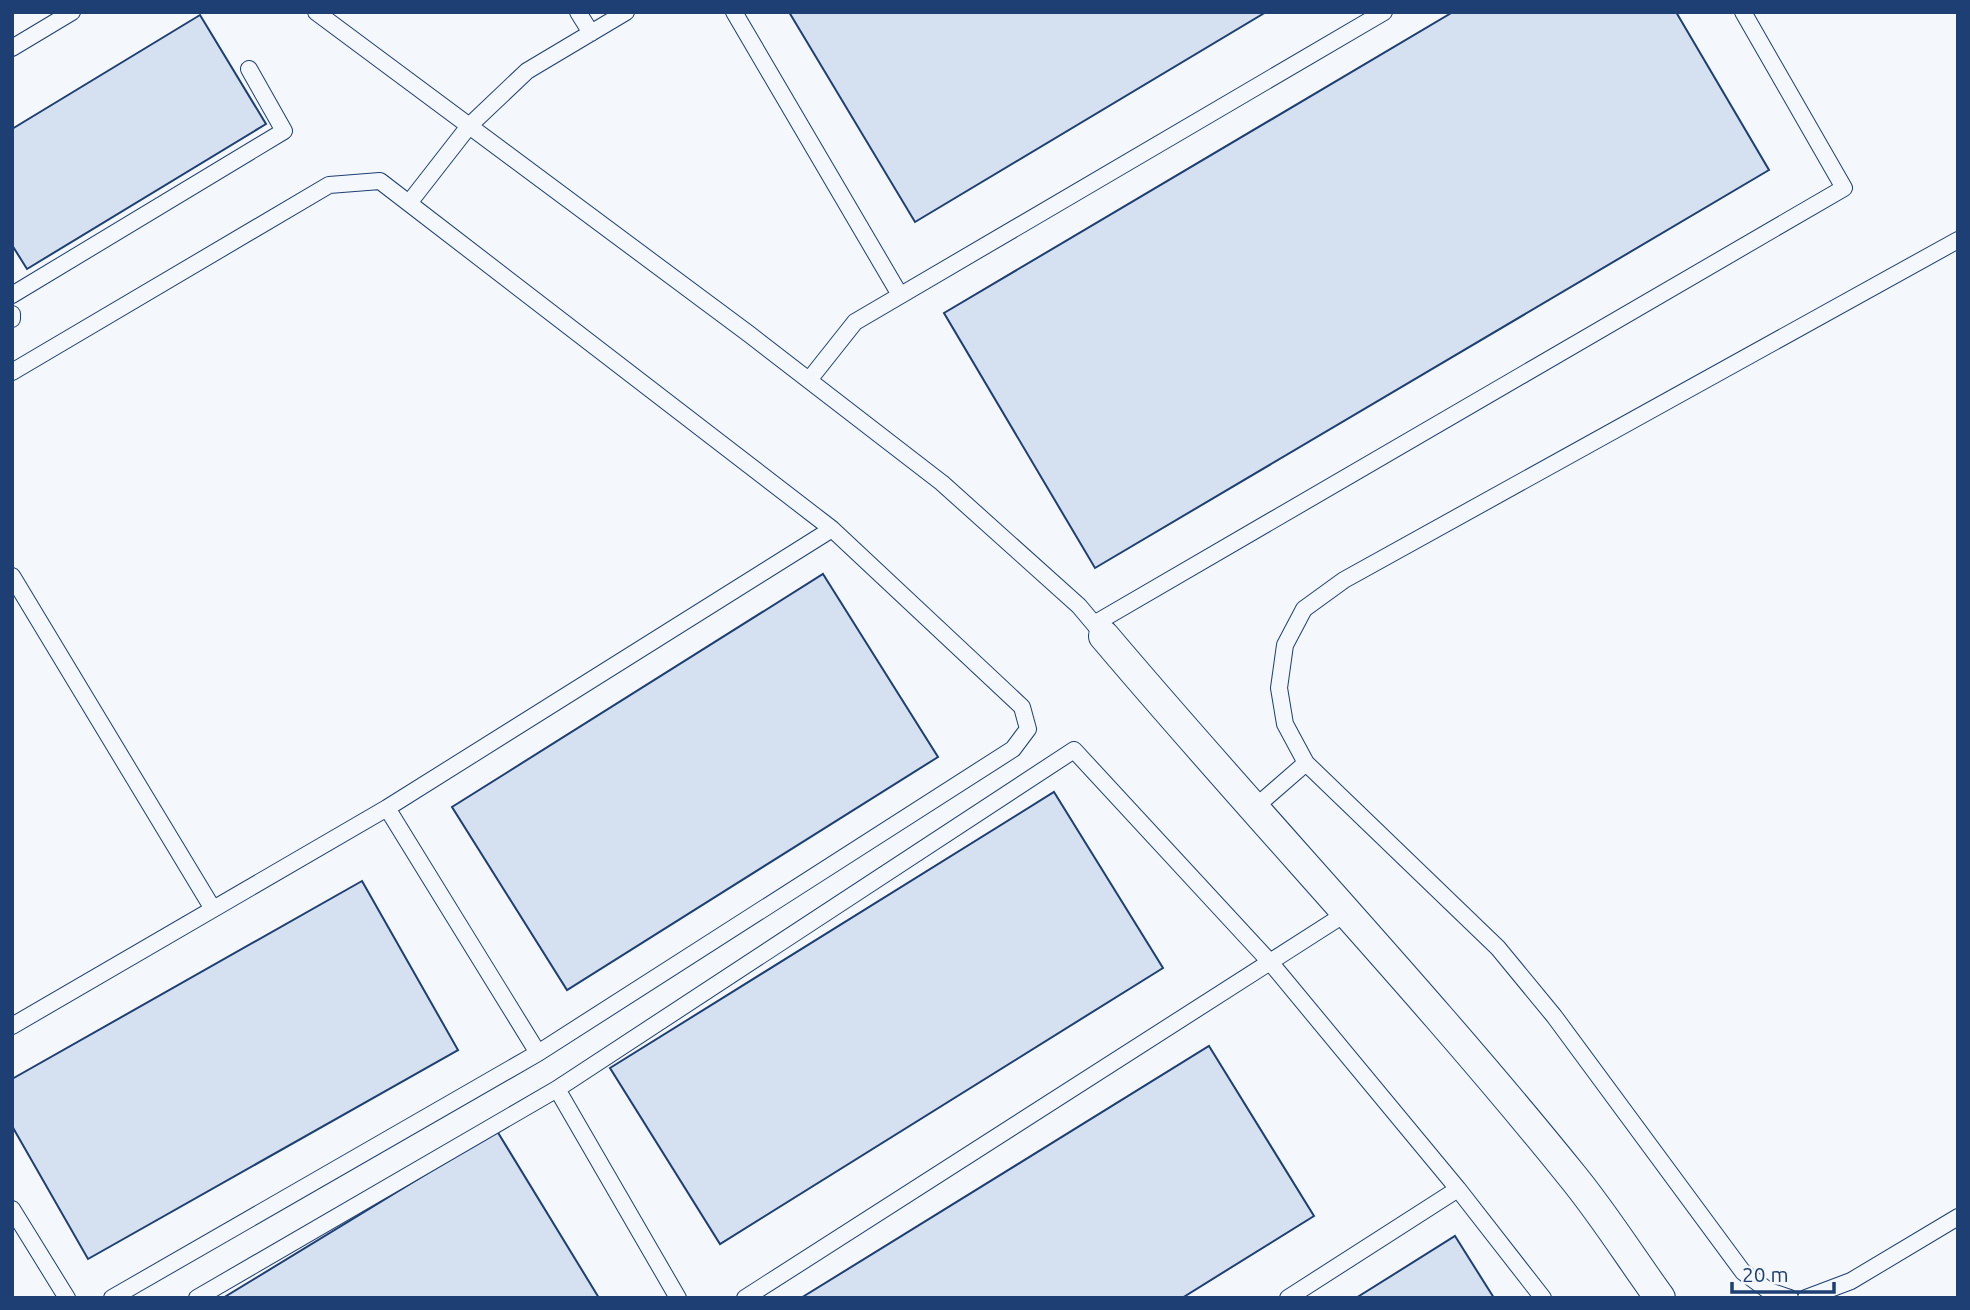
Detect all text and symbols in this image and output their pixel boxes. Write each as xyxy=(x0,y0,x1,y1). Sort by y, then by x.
scale bar xyxy=(1732,1250,1834,1294)
text: 20 m xyxy=(1742,1262,1789,1286)

